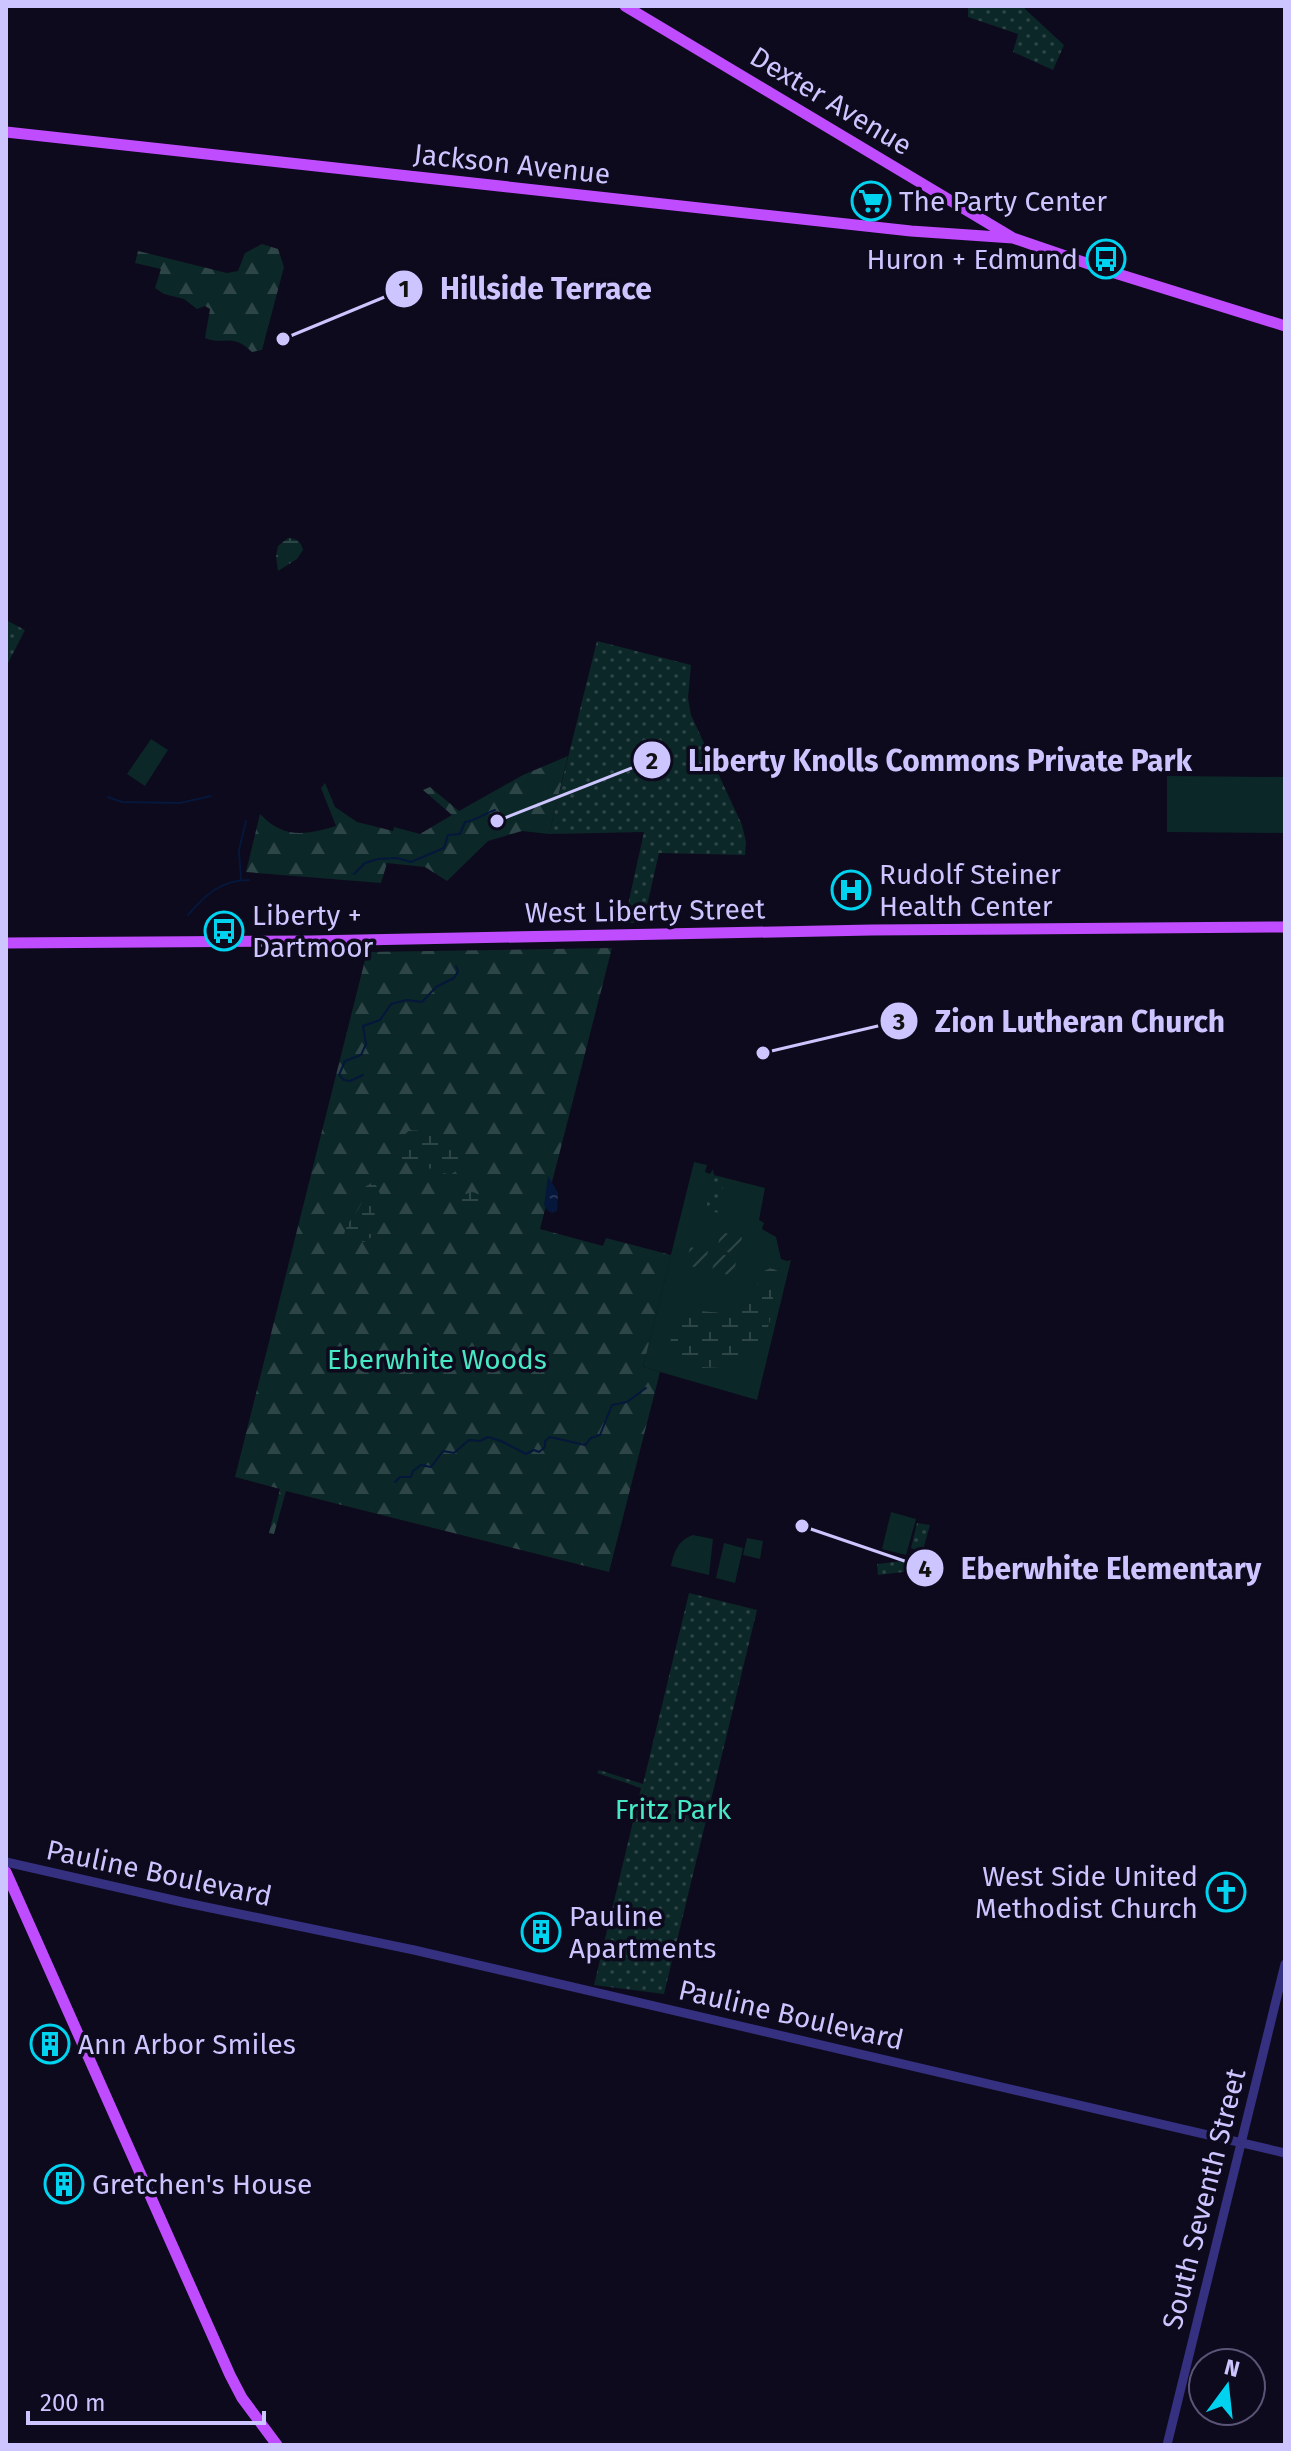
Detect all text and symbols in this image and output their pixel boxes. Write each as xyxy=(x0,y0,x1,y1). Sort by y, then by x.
street label: Dexter Avenue xyxy=(744,40,918,162)
street label: Jackson Avenue xyxy=(412,137,612,191)
supermarket icon: The Party Center xyxy=(850,180,892,222)
place label: The Party Center xyxy=(899,185,1107,218)
bus stop icon: Huron + Edmund xyxy=(1085,238,1127,280)
place label: Huron + Edmund xyxy=(867,243,1078,276)
callout: Hillside Terrace xyxy=(384,262,668,316)
text: Hillside Terrace xyxy=(440,271,652,307)
text: 1 xyxy=(398,275,410,303)
callout: Liberty Knolls Commons Private Park xyxy=(632,733,1209,787)
text: Liberty Knolls Commons Private Park xyxy=(688,743,1193,779)
text: 2 xyxy=(646,747,658,775)
place label: Rudolf Steiner Health Center xyxy=(879,858,1061,923)
hospital icon: Rudolf Steiner Health Center xyxy=(830,869,872,911)
street label: West Liberty Street xyxy=(525,892,766,930)
place label: Liberty + Dartmoor xyxy=(252,899,374,964)
bus stop icon: Liberty + Dartmoor xyxy=(203,910,245,952)
callout: Zion Lutheran Church xyxy=(879,994,1241,1048)
text: Zion Lutheran Church xyxy=(935,1004,1225,1040)
text: 3 xyxy=(892,1008,905,1036)
park label: Eberwhite Woods xyxy=(327,1343,547,1376)
callout: Eberwhite Elementary xyxy=(905,1541,1277,1595)
text: Eberwhite Elementary xyxy=(961,1551,1262,1587)
text: 4 xyxy=(918,1555,932,1583)
park label: Fritz Park xyxy=(615,1793,732,1826)
street label: Pauline Boulevard xyxy=(43,1833,275,1913)
place label: West Side United Methodist Church xyxy=(975,1860,1198,1925)
church icon: West Side United Methodist Church xyxy=(1205,1871,1247,1913)
place label: Pauline Apartments xyxy=(569,1900,716,1965)
building icon: Pauline Apartments xyxy=(520,1911,562,1953)
street label: Pauline Boulevard xyxy=(675,1973,907,2057)
building icon: Ann Arbor Smiles xyxy=(29,2023,71,2065)
place label: Ann Arbor Smiles xyxy=(78,2028,296,2061)
street label: South Seventh Street xyxy=(1156,2064,1253,2333)
building icon: Gretchen's House xyxy=(43,2163,85,2205)
place label: Gretchen's House xyxy=(92,2168,312,2201)
north arrow xyxy=(1187,2347,1267,2427)
text: N xyxy=(1222,2353,1243,2383)
scale bar xyxy=(28,2375,264,2425)
text: 200 m xyxy=(40,2389,106,2417)

